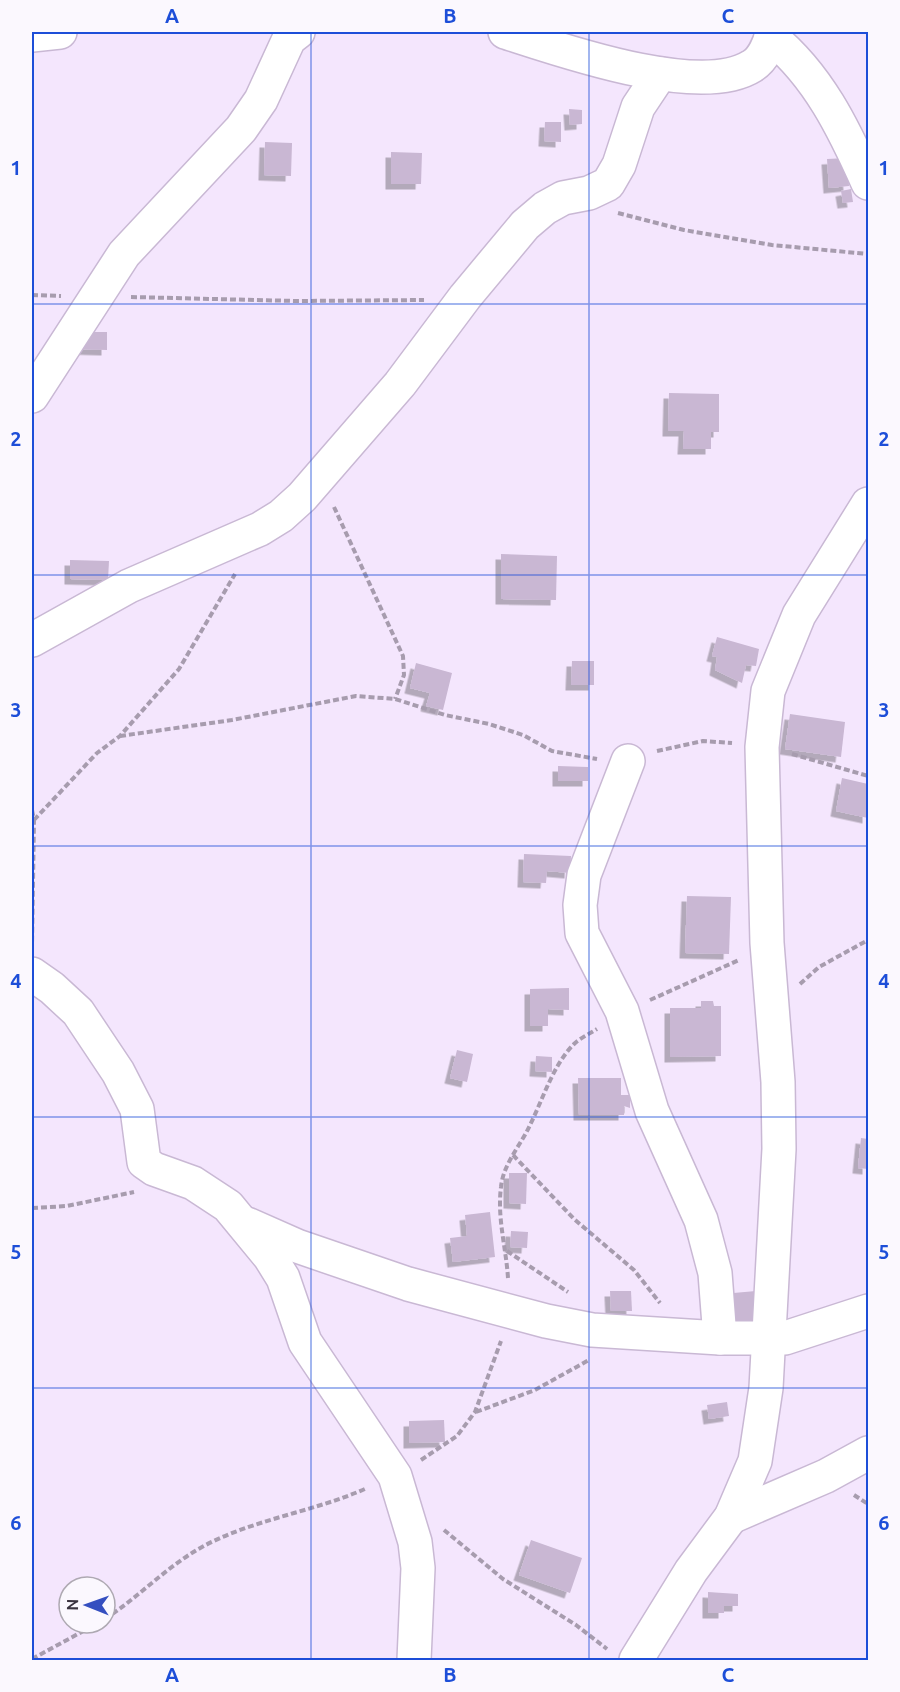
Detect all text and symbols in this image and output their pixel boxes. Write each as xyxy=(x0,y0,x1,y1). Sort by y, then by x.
text: A xyxy=(165,4,179,27)
text: B xyxy=(443,4,457,27)
text: C xyxy=(722,4,735,27)
text: 1 xyxy=(10,156,22,179)
text: 1 xyxy=(878,156,890,179)
text: 2 xyxy=(10,427,22,450)
text: 2 xyxy=(878,427,890,450)
text: 3 xyxy=(10,698,22,721)
text: 3 xyxy=(878,698,890,721)
text: 4 xyxy=(10,969,22,992)
text: 4 xyxy=(878,969,890,992)
text: 5 xyxy=(10,1240,22,1263)
text: 5 xyxy=(878,1240,890,1263)
text: 6 xyxy=(10,1511,22,1534)
text: 6 xyxy=(878,1511,890,1534)
north arrow xyxy=(57,1575,117,1635)
text: N xyxy=(63,1599,81,1611)
text: A xyxy=(165,1663,179,1686)
text: B xyxy=(443,1663,457,1686)
text: C xyxy=(722,1663,735,1686)

